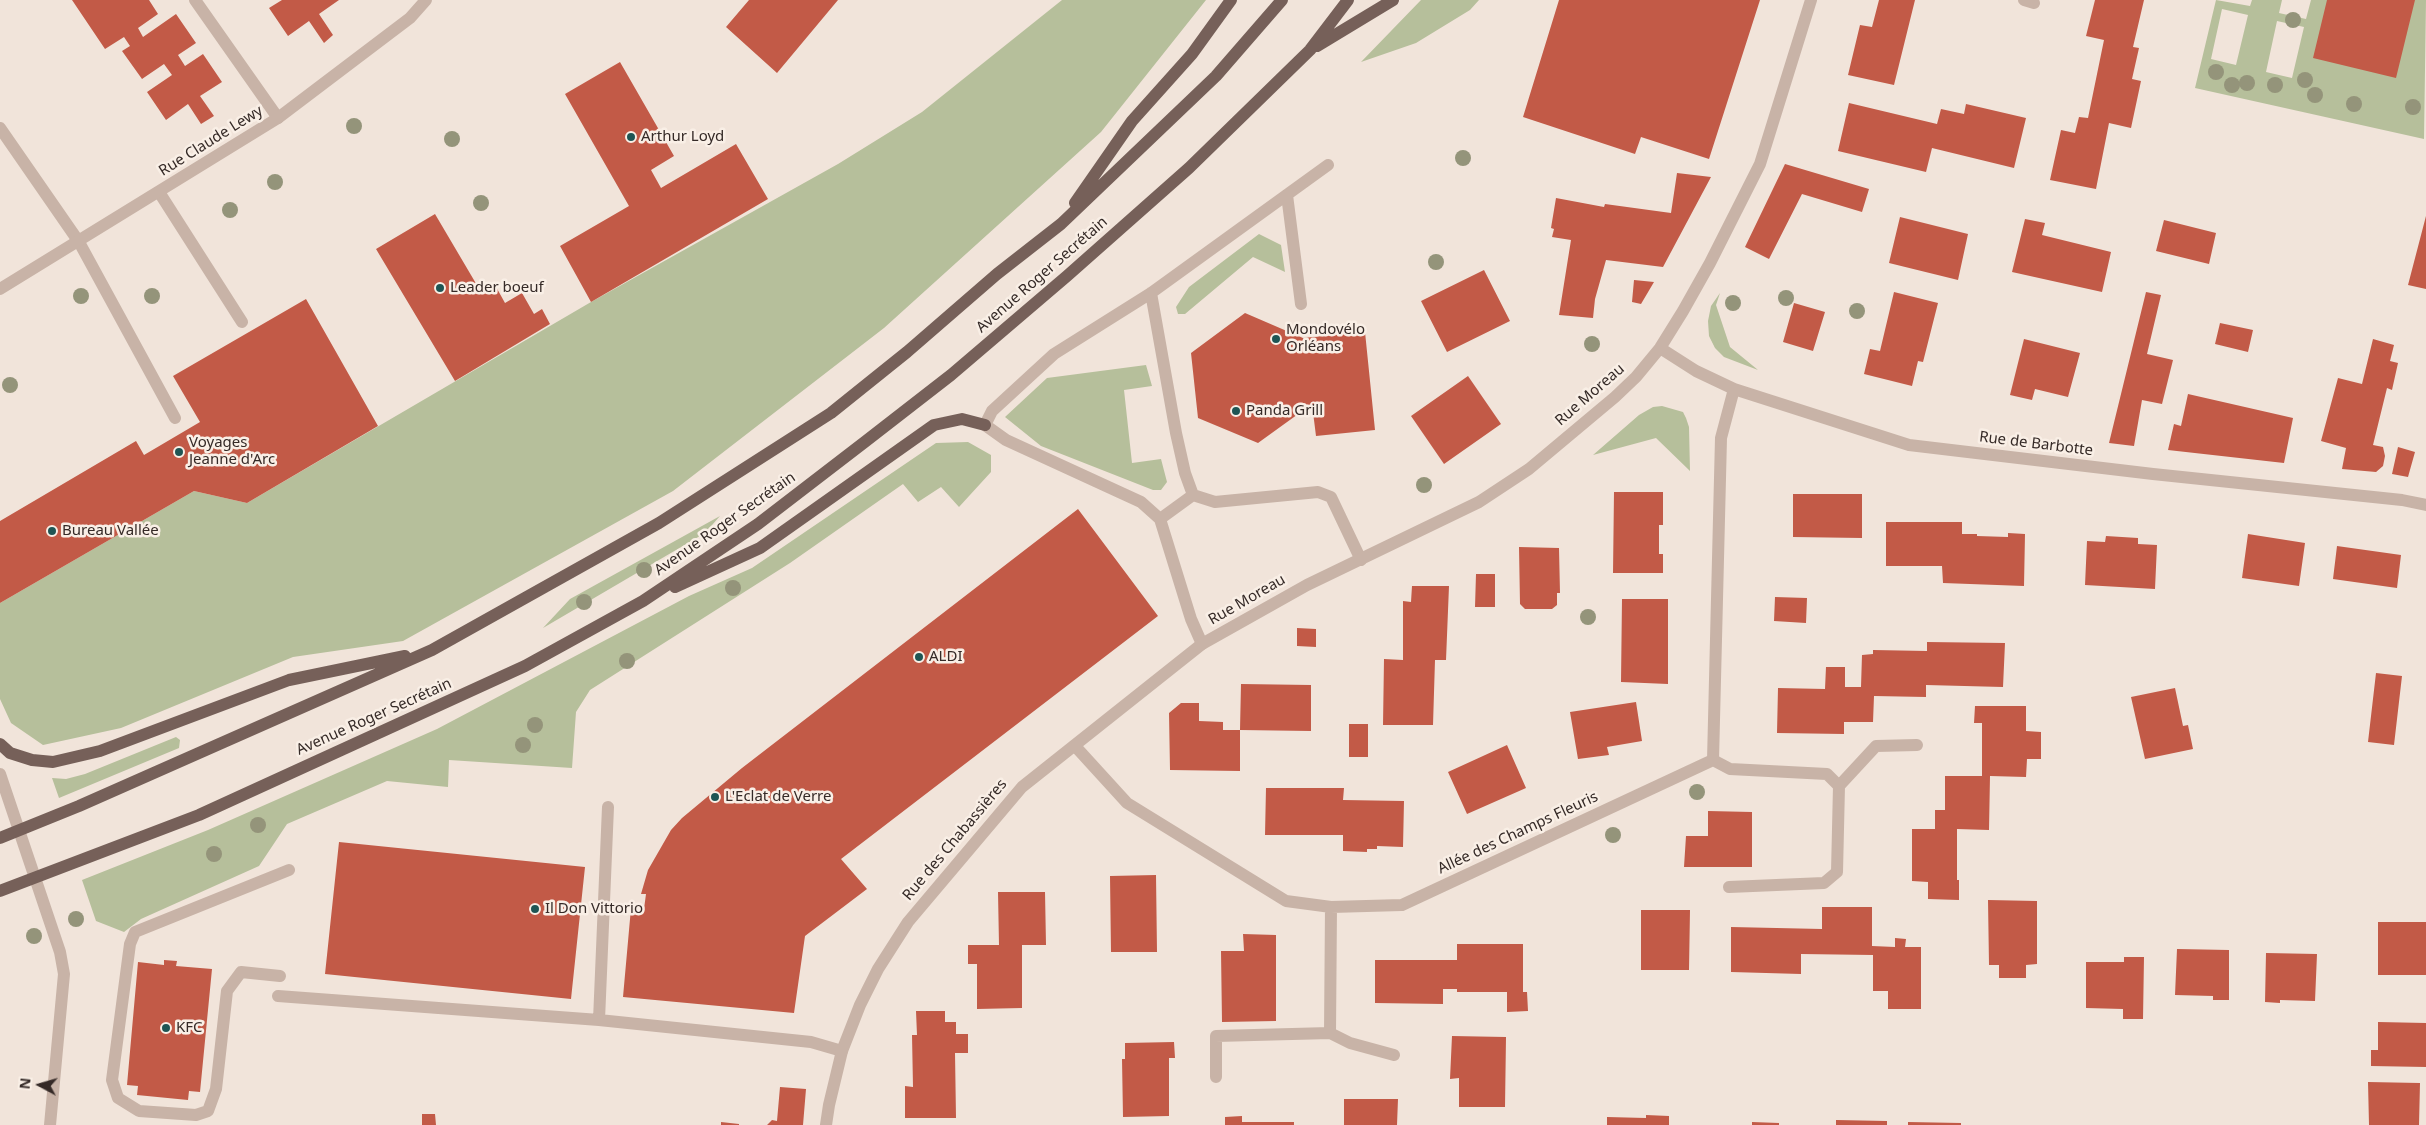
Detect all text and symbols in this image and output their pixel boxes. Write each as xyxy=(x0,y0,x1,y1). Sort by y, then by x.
street label: Rue Claude Lewy xyxy=(156,102,266,180)
place label: Arthur Loyd xyxy=(641,128,724,146)
marker: Arthur Loyd xyxy=(625,131,637,143)
street label: Avenue Roger Secrétain xyxy=(973,213,1111,337)
place label: Leader boeuf xyxy=(450,279,544,297)
marker: Leader boeuf xyxy=(434,282,446,294)
place label: Mondovélo Orléans xyxy=(1286,321,1365,356)
marker: Mondovélo Orléans xyxy=(1270,333,1282,345)
street label: Rue Moreau xyxy=(1552,360,1628,430)
place label: Panda Grill xyxy=(1246,402,1323,420)
marker: Panda Grill xyxy=(1230,405,1242,417)
street label: Rue de Barbotte xyxy=(1978,428,2094,460)
place label: Voyages Jeanne d'Arc xyxy=(189,434,275,469)
marker: Voyages Jeanne d'Arc xyxy=(173,446,185,458)
street label: Avenue Roger Secrétain xyxy=(651,468,799,580)
place label: Bureau Vallée xyxy=(62,522,159,540)
marker: Bureau Vallée xyxy=(46,525,58,537)
street label: Rue Moreau xyxy=(1205,571,1289,629)
place label: ALDI xyxy=(929,648,962,666)
marker: ALDI xyxy=(913,651,925,663)
street label: Avenue Roger Secrétain xyxy=(294,675,454,759)
street label: Rue des Chabassières xyxy=(899,776,1011,904)
place label: L'Eclat de Verre xyxy=(725,788,831,806)
street label: Allée des Champs Fleuris xyxy=(1435,788,1601,878)
marker: L'Eclat de Verre xyxy=(709,791,721,803)
place label: Il Don Vittorio xyxy=(545,900,643,918)
marker: Il Don Vittorio xyxy=(529,903,541,915)
place label: KFC xyxy=(176,1019,203,1037)
marker: KFC xyxy=(160,1022,172,1034)
north arrow xyxy=(15,1060,65,1110)
text: N xyxy=(15,1077,35,1090)

